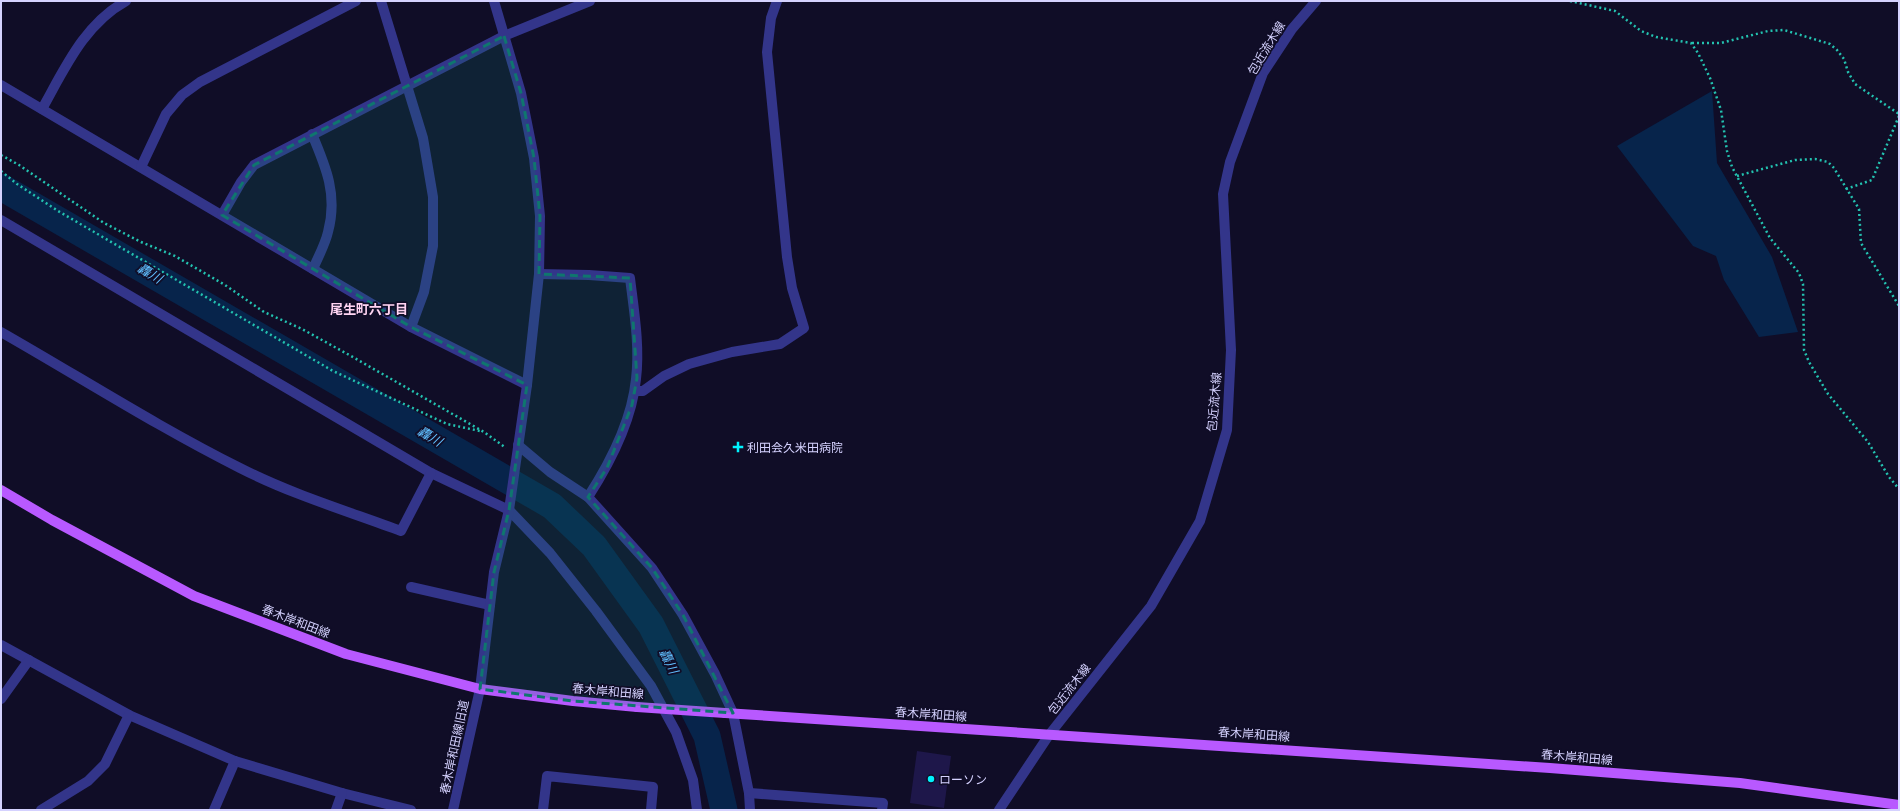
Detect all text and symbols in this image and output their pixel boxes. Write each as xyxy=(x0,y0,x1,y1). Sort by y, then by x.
street label: 包近流木線 xyxy=(1244,18,1288,78)
water label: 轟川 xyxy=(135,260,167,287)
district label: 尾生町六丁目 xyxy=(330,301,408,317)
street label: 包近流木線 xyxy=(1204,371,1224,433)
water label: 轟川 xyxy=(415,423,447,450)
place label: 利田会久米田病院 xyxy=(747,440,843,455)
marker: 利田会久米田病院 xyxy=(732,441,744,453)
street label: 春木岸和田線 xyxy=(260,601,332,641)
water label: 轟川 xyxy=(656,646,683,678)
street label: 包近流木線 xyxy=(1045,661,1093,717)
street label: 春木岸和田線 xyxy=(571,680,645,702)
street label: 春木岸和田線旧道 xyxy=(437,698,471,796)
street label: 春木岸和田線 xyxy=(895,704,967,724)
street label: 春木岸和田線 xyxy=(1218,724,1290,744)
street label: 春木岸和田線 xyxy=(1540,746,1614,768)
place label: ローソン xyxy=(939,772,987,787)
marker: ローソン xyxy=(926,774,936,784)

